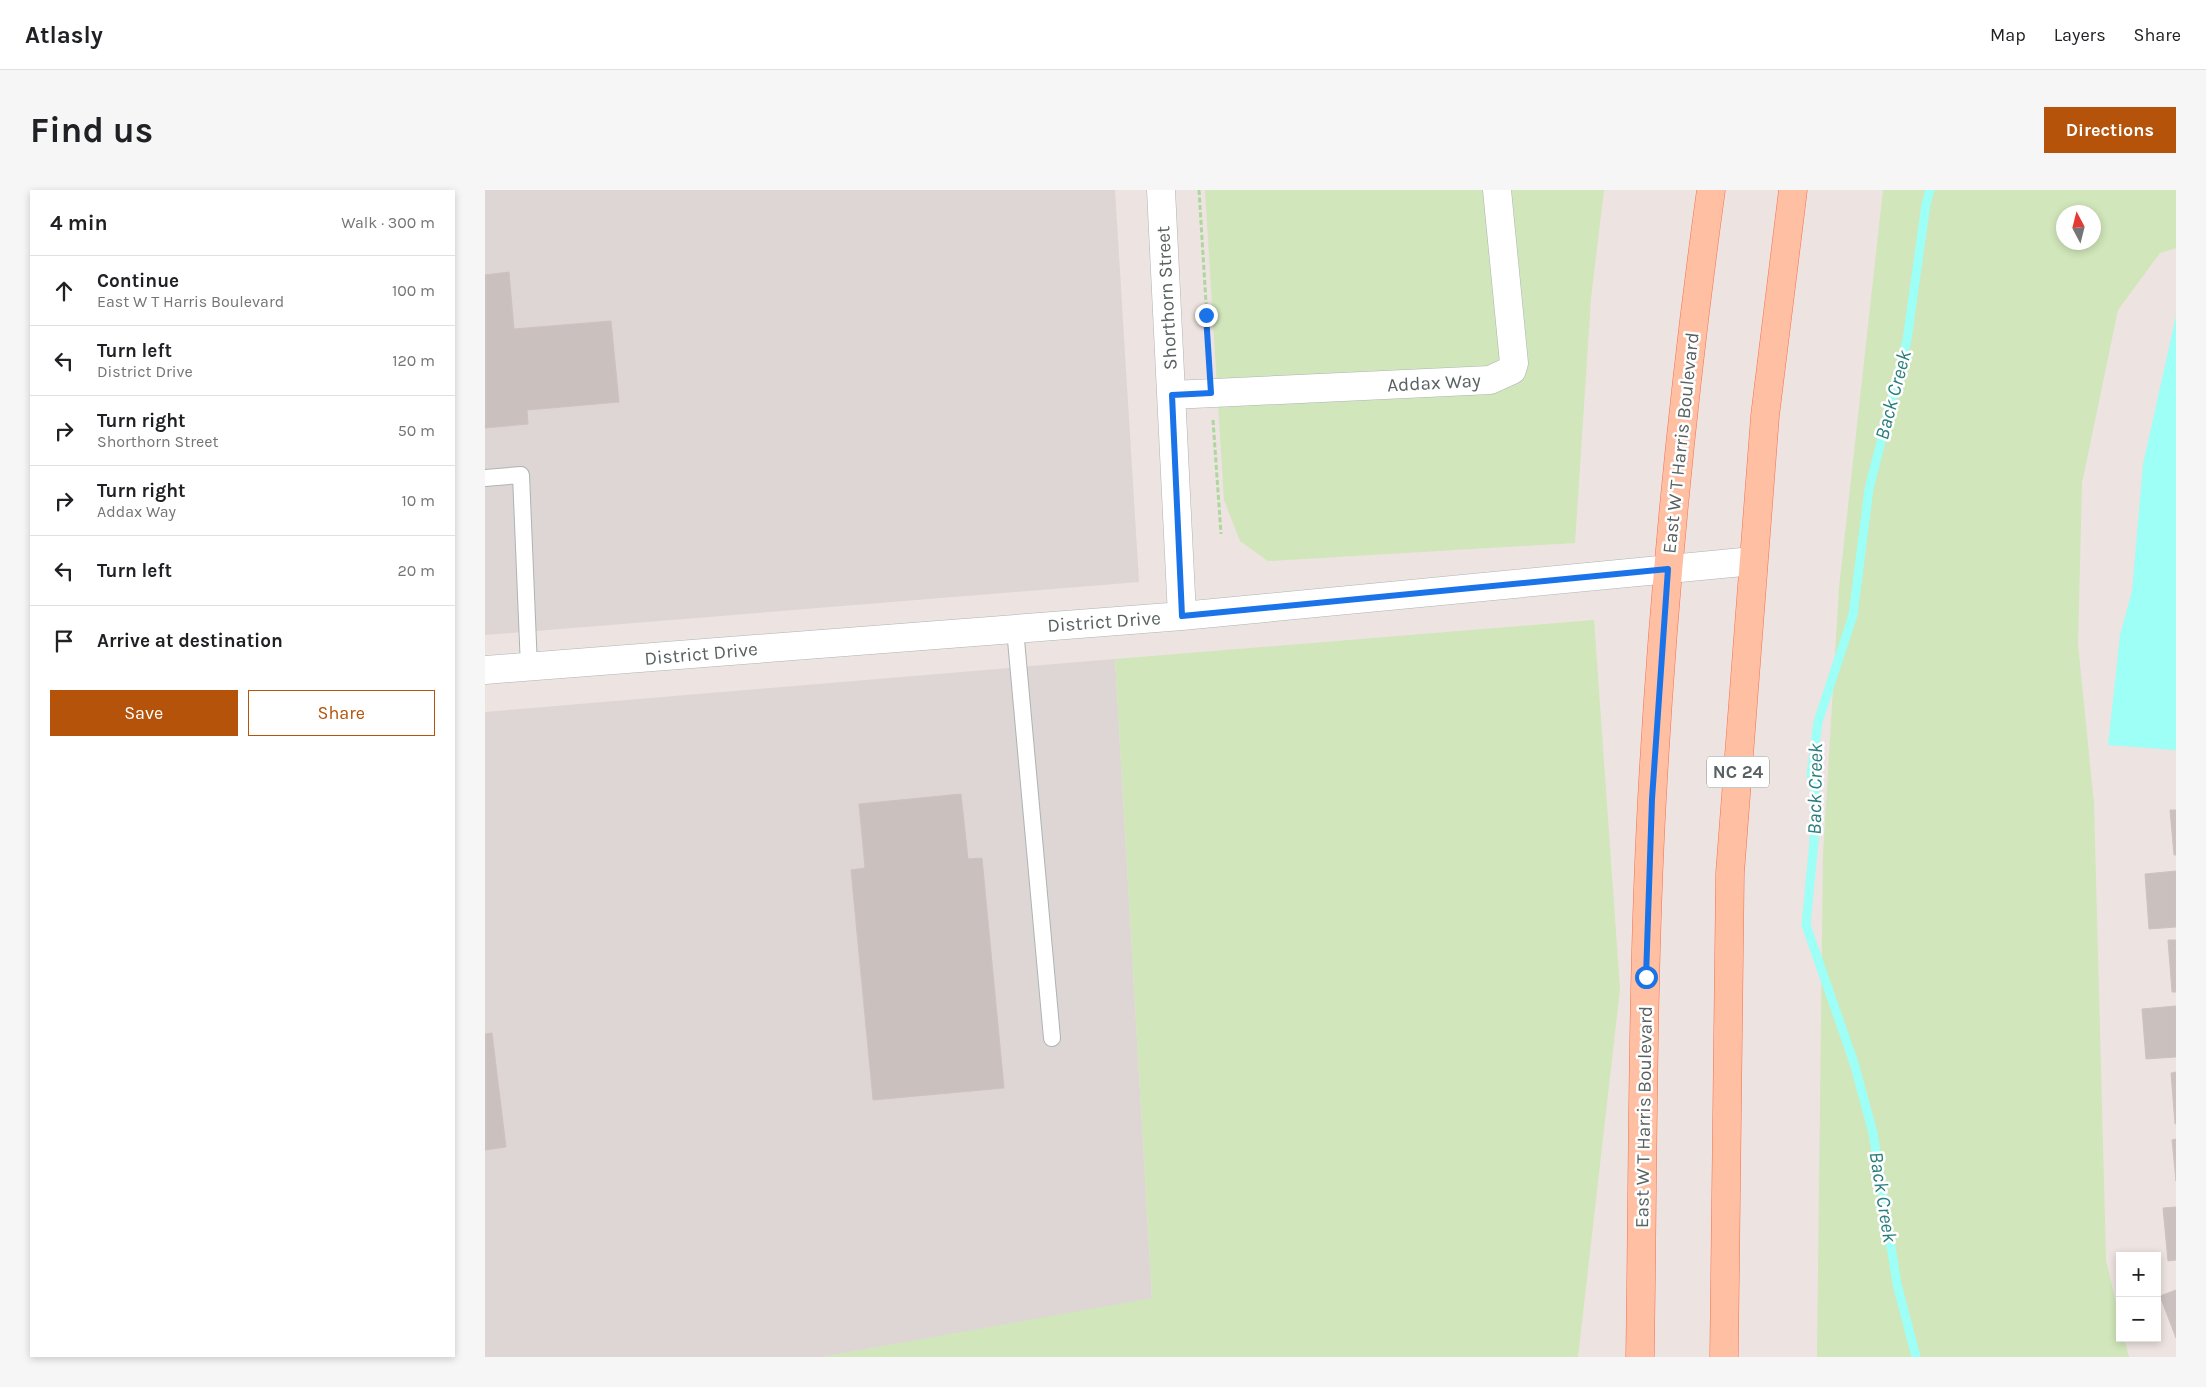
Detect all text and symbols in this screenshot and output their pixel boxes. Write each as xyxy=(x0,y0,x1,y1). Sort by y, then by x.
text: Atlasly xyxy=(25,21,103,49)
text: Map xyxy=(1990,24,2026,46)
text: Layers xyxy=(2054,24,2106,46)
text: Share xyxy=(2134,24,2181,46)
button: Directions xyxy=(2044,107,2176,153)
text: Find us xyxy=(30,110,153,151)
north arrow xyxy=(2056,205,2101,250)
text: 4 min xyxy=(50,211,108,235)
text: Walk · 300 m xyxy=(341,213,435,232)
street label: Shorthorn Street xyxy=(1152,225,1182,371)
text: Continue xyxy=(97,270,179,292)
icon: ahead xyxy=(50,277,78,305)
text: 100 m xyxy=(392,281,435,300)
text: East W T Harris Boulevard xyxy=(97,292,284,311)
route end xyxy=(1195,304,1218,327)
street label: East W T Harris Boulevard xyxy=(1658,331,1704,555)
text: Turn left xyxy=(97,340,172,362)
icon: left xyxy=(50,347,78,375)
water label: Back Creek xyxy=(1870,347,1916,442)
text: 120 m xyxy=(392,351,435,370)
text: District Drive xyxy=(97,362,193,381)
street label: Addax Way xyxy=(1387,370,1482,396)
text: Turn right xyxy=(97,410,186,432)
icon: right xyxy=(50,417,78,445)
text: 50 m xyxy=(398,421,435,440)
text: Shorthorn Street xyxy=(97,432,218,451)
text: Turn right xyxy=(97,480,186,502)
icon: right xyxy=(50,487,78,515)
text: 10 m xyxy=(401,491,435,510)
text: Addax Way xyxy=(97,502,176,521)
icon: left xyxy=(50,557,78,585)
text: Turn left xyxy=(97,560,172,582)
text: 20 m xyxy=(397,561,435,580)
street label: District Drive xyxy=(1047,607,1161,637)
icon: arrive xyxy=(50,627,78,655)
text: Arrive at destination xyxy=(97,630,283,652)
street label: District Drive xyxy=(643,638,759,670)
button: Save xyxy=(50,690,238,736)
button: Share xyxy=(248,690,435,736)
water label: Back Creek xyxy=(1803,742,1827,835)
road number: NC 24 xyxy=(1707,756,1769,788)
route start xyxy=(1635,966,1658,989)
street label: East W T Harris Boulevard xyxy=(1631,1006,1657,1228)
water label: Back Creek xyxy=(1864,1150,1902,1245)
map controls xyxy=(2116,1252,2161,1342)
button: + xyxy=(2116,1252,2161,1297)
button: − xyxy=(2116,1297,2161,1342)

